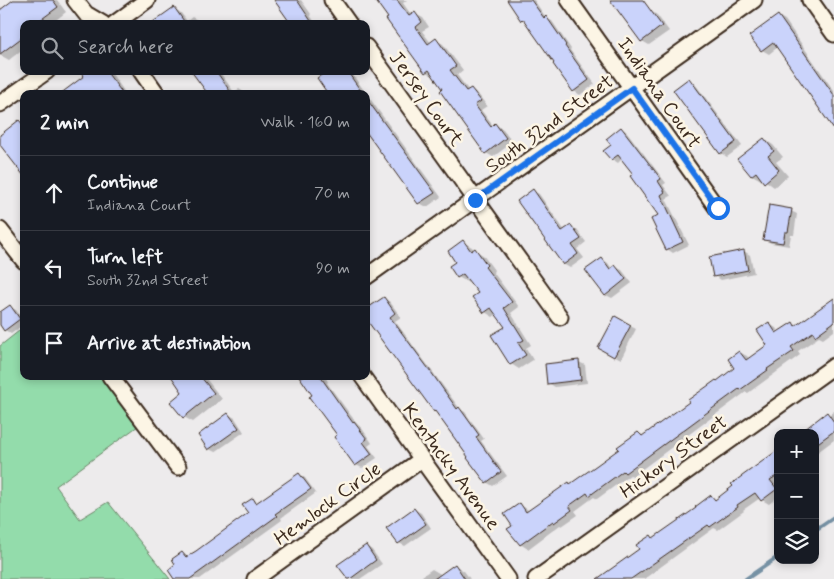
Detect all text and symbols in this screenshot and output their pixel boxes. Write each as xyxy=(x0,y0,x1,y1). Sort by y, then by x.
search box xyxy=(20,20,370,75)
street label: Indiana Court xyxy=(610,32,707,154)
icon: search xyxy=(38,34,66,62)
text: Search here xyxy=(78,35,174,60)
street label: Jersey Court xyxy=(382,46,470,152)
street label: South 32nd Street xyxy=(480,69,619,180)
text: 2 min xyxy=(40,109,89,137)
text: Walk · 160 m xyxy=(260,112,350,133)
text: Continue xyxy=(87,170,158,195)
icon: ahead xyxy=(40,179,68,207)
text: 70 m xyxy=(314,183,350,204)
route end xyxy=(464,189,487,212)
text: Indiana Court xyxy=(87,195,191,216)
route start xyxy=(707,197,730,220)
text: Turn left xyxy=(87,245,163,270)
icon: left xyxy=(40,254,68,282)
text: 90 m xyxy=(316,258,350,279)
text: South 32nd Street xyxy=(87,270,209,291)
icon: arrive xyxy=(40,329,68,357)
text: Arrive at destination xyxy=(87,331,251,356)
street label: Kentucky Avenue xyxy=(395,398,506,536)
street label: Hickory Street xyxy=(615,409,733,505)
map controls xyxy=(774,429,819,564)
button: + xyxy=(774,429,819,474)
street label: Hemlock Circle xyxy=(269,456,387,552)
button: − xyxy=(774,474,819,519)
button: layers xyxy=(774,519,819,564)

